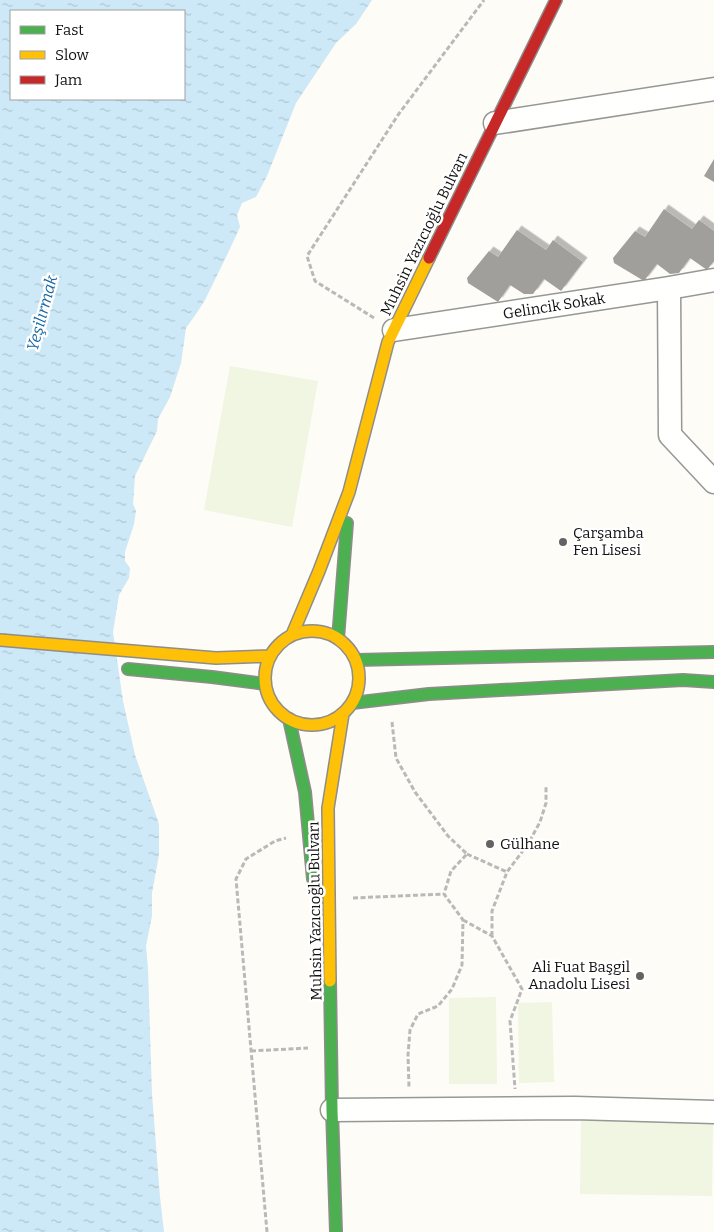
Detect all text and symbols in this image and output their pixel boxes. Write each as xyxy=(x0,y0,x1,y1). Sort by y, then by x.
legend xyxy=(10,10,185,100)
text: Fast xyxy=(55,21,84,39)
text: Slow xyxy=(55,46,90,64)
text: Jam xyxy=(54,71,83,89)
street label: Muhsin Yazıcıoğlu Bulvarı xyxy=(377,149,472,318)
water label: Yeşilırmak xyxy=(23,273,61,353)
street label: Gelincik Sokak xyxy=(502,289,607,323)
place label: Çarşamba Fen Lisesi xyxy=(573,524,644,559)
marker: Çarşamba Fen Lisesi xyxy=(557,536,569,548)
street label: Muhsin Yazıcıoğlu Bulvarı xyxy=(304,821,326,1001)
place label: Gülhane xyxy=(500,835,560,853)
marker: Gülhane xyxy=(484,838,496,850)
place label: Ali Fuat Başgil Anadolu Lisesi xyxy=(528,958,631,993)
marker: Ali Fuat Başgil Anadolu Lisesi xyxy=(634,970,646,982)

